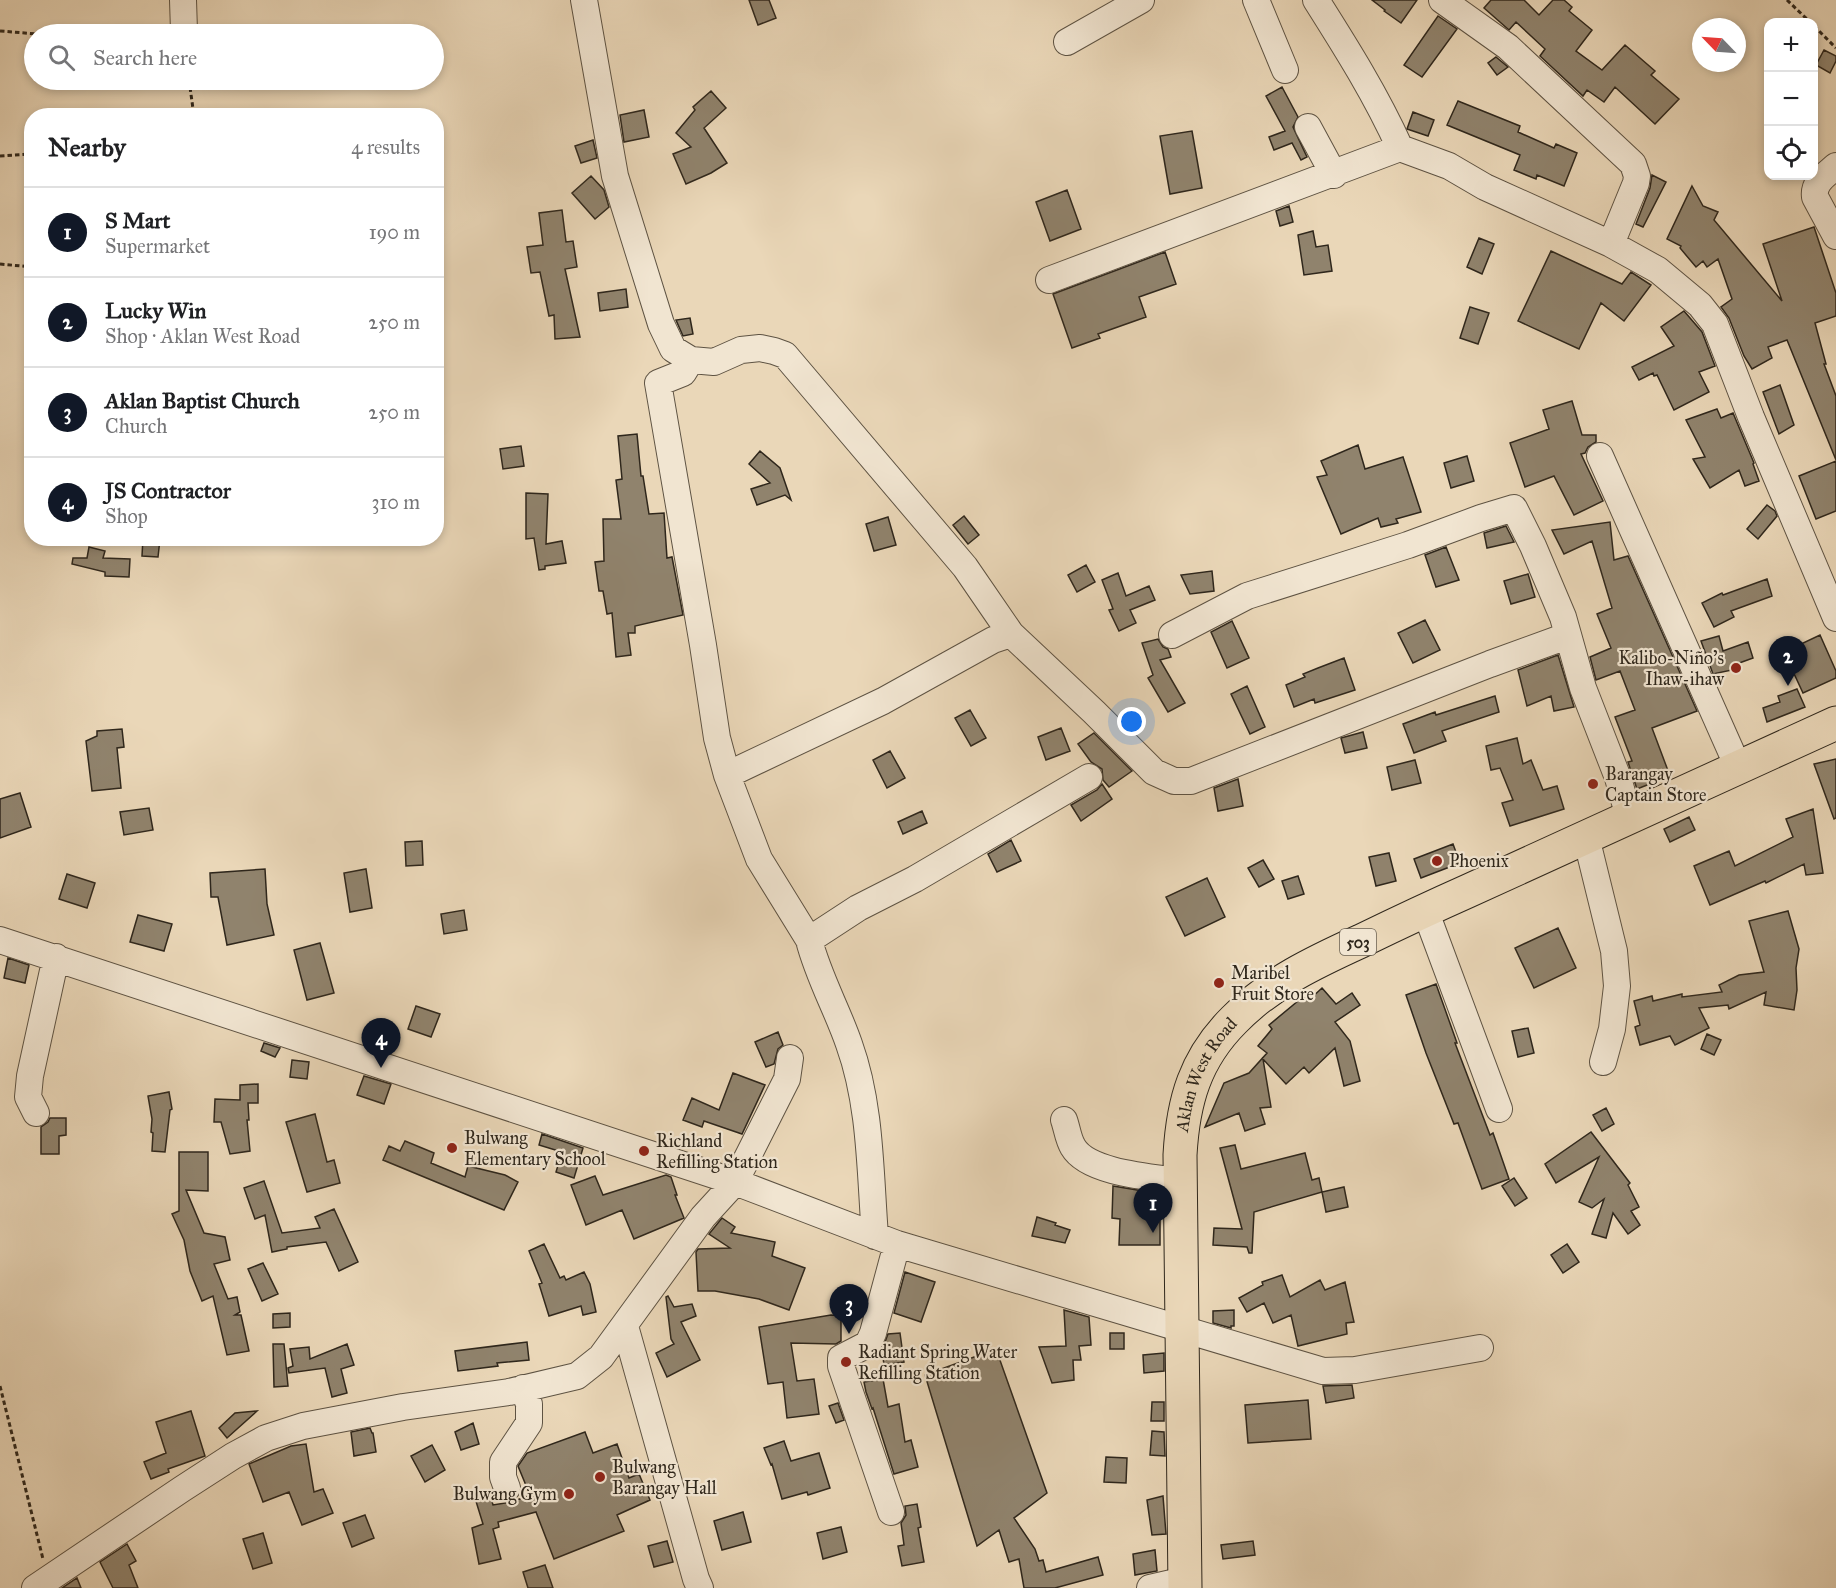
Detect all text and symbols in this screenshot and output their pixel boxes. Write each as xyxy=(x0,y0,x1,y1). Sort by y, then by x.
north arrow xyxy=(1692,18,1746,72)
map controls xyxy=(1764,18,1818,180)
button: + xyxy=(1764,18,1818,72)
search box xyxy=(24,24,444,90)
icon: search xyxy=(45,41,78,74)
text: Search here xyxy=(93,44,197,71)
button: − xyxy=(1764,72,1818,126)
button: locate xyxy=(1764,126,1818,180)
text: Nearby xyxy=(48,131,126,163)
text: 4 results xyxy=(351,135,420,159)
text: S Mart xyxy=(105,207,170,234)
text: 1 xyxy=(64,220,71,244)
text: 190 m xyxy=(369,220,420,244)
text: Supermarket xyxy=(105,234,210,258)
text: Lucky Win xyxy=(105,297,206,324)
text: 2 xyxy=(63,310,72,334)
text: 250 m xyxy=(368,310,420,334)
text: Shop · Aklan West Road xyxy=(105,324,300,348)
text: Aklan Baptist Church xyxy=(105,387,300,414)
text: 3 xyxy=(64,400,72,424)
text: 250 m xyxy=(368,400,420,424)
text: Church xyxy=(105,414,167,438)
text: JS Contractor xyxy=(105,477,231,504)
text: 4 xyxy=(62,490,73,514)
text: 310 m xyxy=(371,490,420,514)
text: Shop xyxy=(105,504,148,528)
pin: 2 xyxy=(1768,636,1808,686)
place label: Kalibo-Niño's Ihaw-ihaw xyxy=(1619,647,1724,690)
marker: Kalibo-Niño's Ihaw-ihaw xyxy=(1729,661,1743,675)
your location xyxy=(1117,707,1146,736)
place label: Barangay Captain Store xyxy=(1605,763,1706,806)
marker: Barangay Captain Store xyxy=(1586,777,1600,791)
place label: Phoenix xyxy=(1449,850,1509,872)
marker: Phoenix xyxy=(1430,854,1444,868)
road number: 503 xyxy=(1340,929,1376,955)
place label: Maribel Fruit Store xyxy=(1231,962,1314,1005)
marker: Maribel Fruit Store xyxy=(1212,976,1226,990)
street label: Aklan West Road xyxy=(1171,1013,1242,1134)
pin: 4 xyxy=(362,1018,400,1068)
place label: Bulwang Elementary School xyxy=(464,1127,606,1170)
place label: Richland Refilling Station xyxy=(656,1130,778,1174)
marker: Bulwang Elementary School xyxy=(445,1141,459,1155)
marker: Richland Refilling Station xyxy=(637,1144,651,1158)
pin: 1 xyxy=(1134,1184,1172,1233)
pin: 3 xyxy=(830,1284,868,1334)
place label: Radiant Spring Water Refilling Station xyxy=(858,1341,1017,1385)
marker: Radiant Spring Water Refilling Station xyxy=(839,1355,853,1369)
place label: Bulwang Barangay Hall xyxy=(612,1456,717,1500)
marker: Bulwang Barangay Hall xyxy=(593,1470,607,1484)
place label: Bulwang Gym xyxy=(453,1483,557,1506)
marker: Bulwang Gym xyxy=(562,1487,576,1501)

